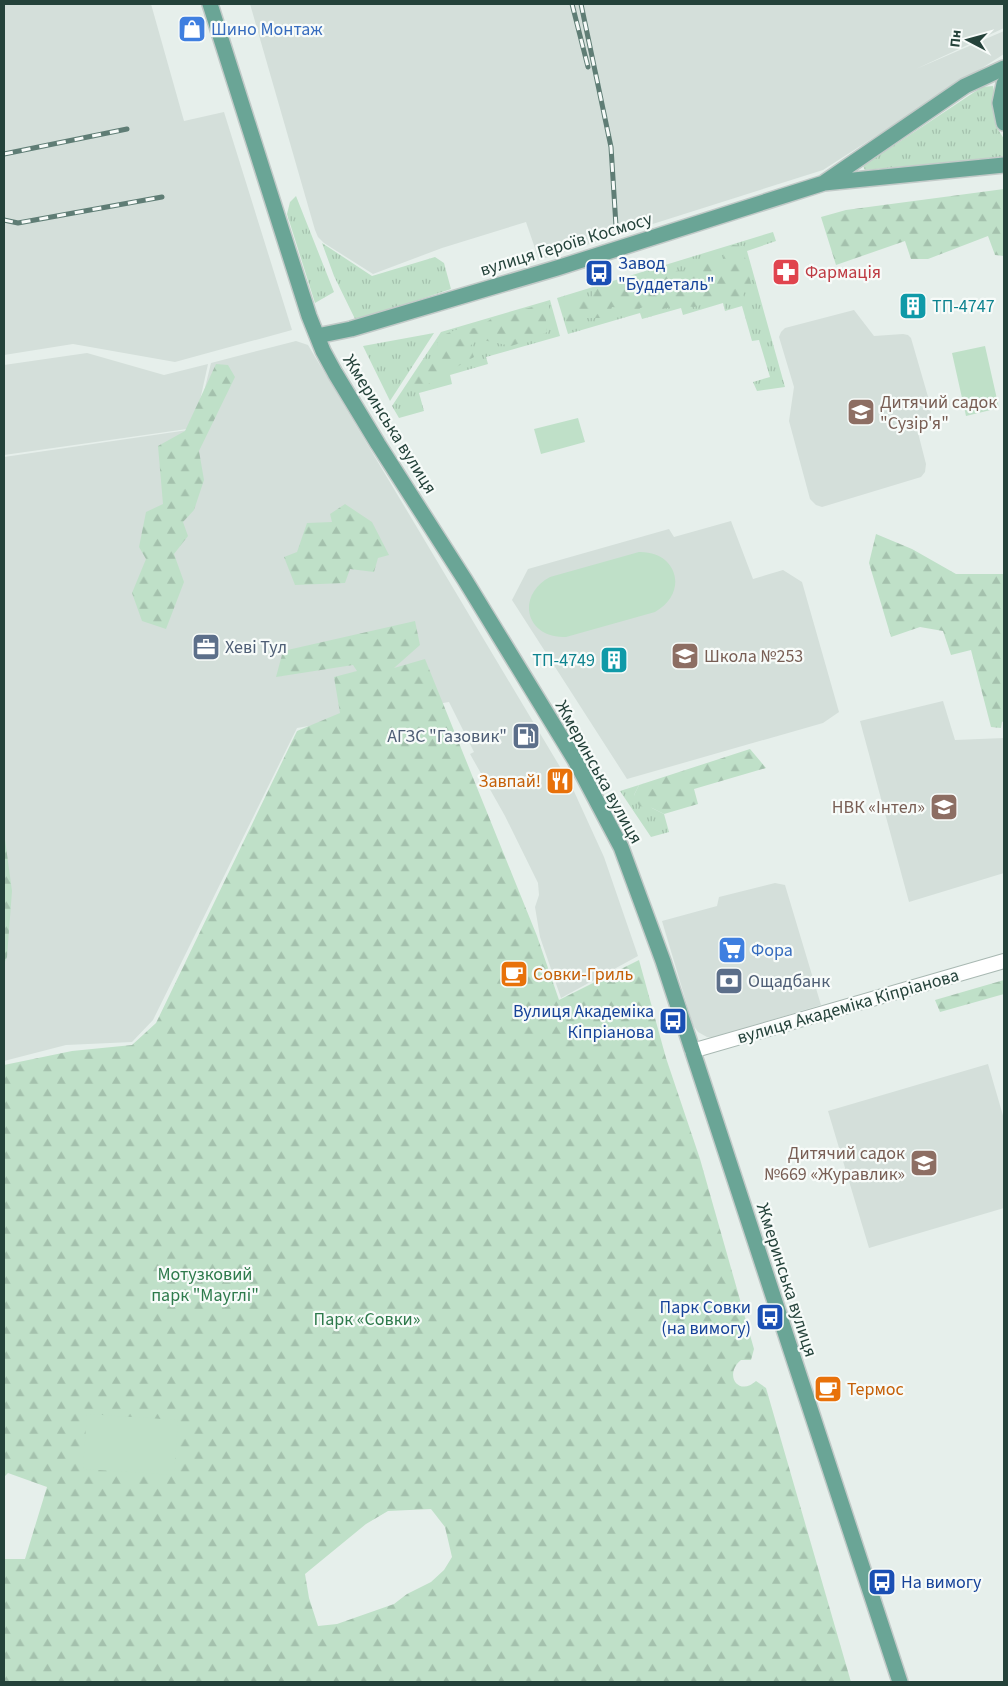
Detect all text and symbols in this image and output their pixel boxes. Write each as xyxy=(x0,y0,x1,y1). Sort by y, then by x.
shop icon: Шино Монтаж xyxy=(177,14,207,44)
north arrow xyxy=(943,15,993,65)
place label: Шино Монтаж xyxy=(211,17,323,42)
text: Пн xyxy=(945,29,967,48)
street label: вулиця Героїв Космосу xyxy=(477,206,656,283)
place label: Завод "Буддеталь" xyxy=(618,251,714,297)
pharmacy icon: Фармація xyxy=(771,257,801,287)
bus stop icon: Завод "Буддеталь" xyxy=(584,258,614,288)
place label: Фармація xyxy=(805,260,881,285)
building icon: ТП-4747 xyxy=(898,291,928,321)
place label: ТП-4747 xyxy=(932,294,995,319)
street label: Жмеринська вулиця xyxy=(336,350,443,499)
place label: Дитячий садок "Сузір'я" xyxy=(880,390,997,436)
school or university icon: Дитячий садок "Сузір'я" xyxy=(846,397,876,427)
office icon: Хеві Тул xyxy=(191,632,221,662)
place label: Хеві Тул xyxy=(225,635,287,660)
school or university icon: Школа №253 xyxy=(670,641,700,671)
place label: Школа №253 xyxy=(704,644,803,669)
building icon: ТП-4749 xyxy=(599,645,629,675)
place label: ТП-4749 xyxy=(532,648,595,673)
street label: Жмеринська вулиця xyxy=(549,696,648,848)
fuel station icon: АГЗС "Газовик" xyxy=(511,721,541,751)
place label: АГЗС "Газовик" xyxy=(387,724,507,749)
restaurant icon: Завпай! xyxy=(545,766,575,796)
place label: Завпай! xyxy=(478,769,541,794)
school or university icon: НВК «Інтел» xyxy=(929,792,959,822)
place label: НВК «Інтел» xyxy=(832,795,925,820)
supermarket icon: Фора xyxy=(717,935,747,965)
place label: Фора xyxy=(751,938,793,963)
cafe icon: Совки-Гриль xyxy=(499,959,529,989)
place label: Совки-Гриль xyxy=(533,962,633,987)
street label: вулиця Академіка Кіпріанова xyxy=(734,963,962,1050)
bank icon: Ощадбанк xyxy=(714,966,744,996)
place label: Ощадбанк xyxy=(748,969,830,994)
place label: Вулиця Академіка Кіпріанова xyxy=(513,999,654,1045)
bus stop icon: Вулиця Академіка Кіпріанова xyxy=(658,1006,688,1036)
place label: Дитячий садок №669 «Журавлик» xyxy=(764,1141,905,1187)
school or university icon: Дитячий садок №669 «Журавлик» xyxy=(909,1148,939,1178)
street label: Жмеринська вулиця xyxy=(750,1200,823,1360)
park label: Мотузковий парк "Мауглі" xyxy=(151,1262,259,1308)
place label: Парк Совки (на вимогу) xyxy=(660,1295,751,1341)
bus stop icon: Парк Совки (на вимогу) xyxy=(755,1302,785,1332)
park label: Парк «Совки» xyxy=(314,1307,420,1332)
cafe icon: Термос xyxy=(813,1374,843,1404)
place label: Термос xyxy=(847,1377,904,1402)
bus stop icon: На вимогу xyxy=(867,1567,897,1597)
place label: На вимогу xyxy=(901,1570,982,1595)

